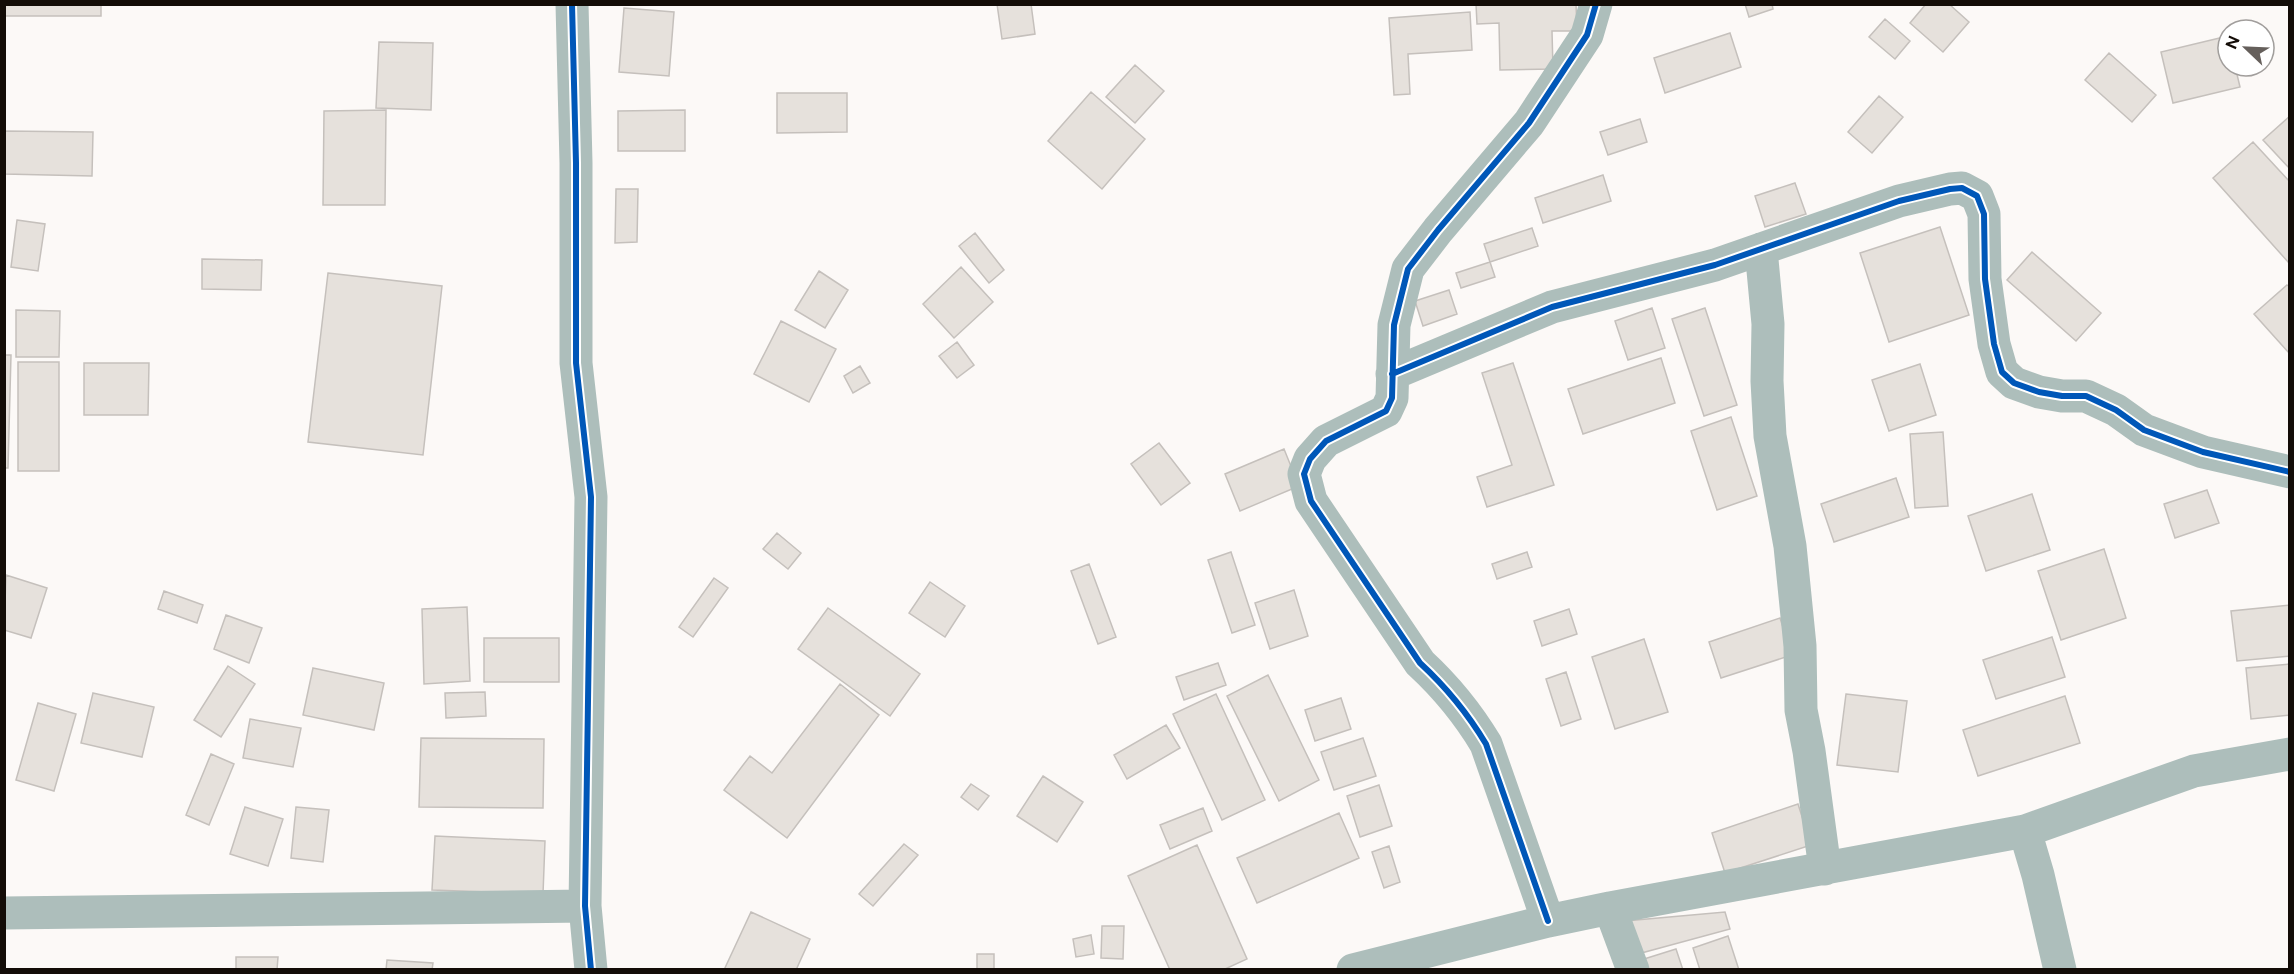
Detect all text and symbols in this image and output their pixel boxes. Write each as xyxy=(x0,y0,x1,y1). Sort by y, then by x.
north arrow xyxy=(2216,18,2276,78)
text: N xyxy=(2221,33,2244,52)

